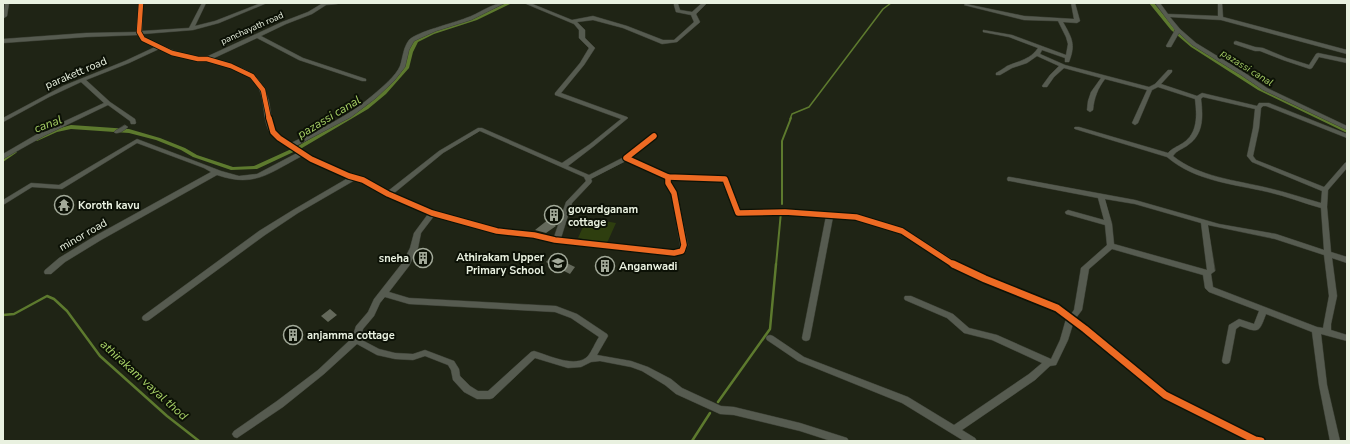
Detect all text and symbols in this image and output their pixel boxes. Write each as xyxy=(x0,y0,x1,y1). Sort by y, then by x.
street label: panchayath road xyxy=(219,9,285,47)
water label: pazassi canal xyxy=(1218,46,1276,90)
street label: parakett road xyxy=(43,53,109,93)
water label: pazassi canal xyxy=(294,92,364,142)
water label: canal xyxy=(32,111,65,136)
temple icon: Koroth kavu xyxy=(53,194,75,216)
place label: Koroth kavu xyxy=(78,198,140,213)
place label: govardganam cottage xyxy=(568,202,638,230)
building icon: govardganam cottage xyxy=(543,204,565,226)
street label: minor road xyxy=(56,215,110,255)
building icon: sneha xyxy=(412,247,434,269)
place label: Athirakam Upper Primary School xyxy=(456,250,545,278)
place label: sneha xyxy=(379,251,409,266)
school or university icon: Athirakam Upper Primary School xyxy=(547,252,569,274)
building icon: Anganwadi xyxy=(594,255,616,277)
place label: Anganwadi xyxy=(619,259,678,274)
building icon: anjamma cottage xyxy=(282,324,304,346)
place label: anjamma cottage xyxy=(307,328,395,343)
water label: athirakam vayal thod xyxy=(97,336,191,424)

